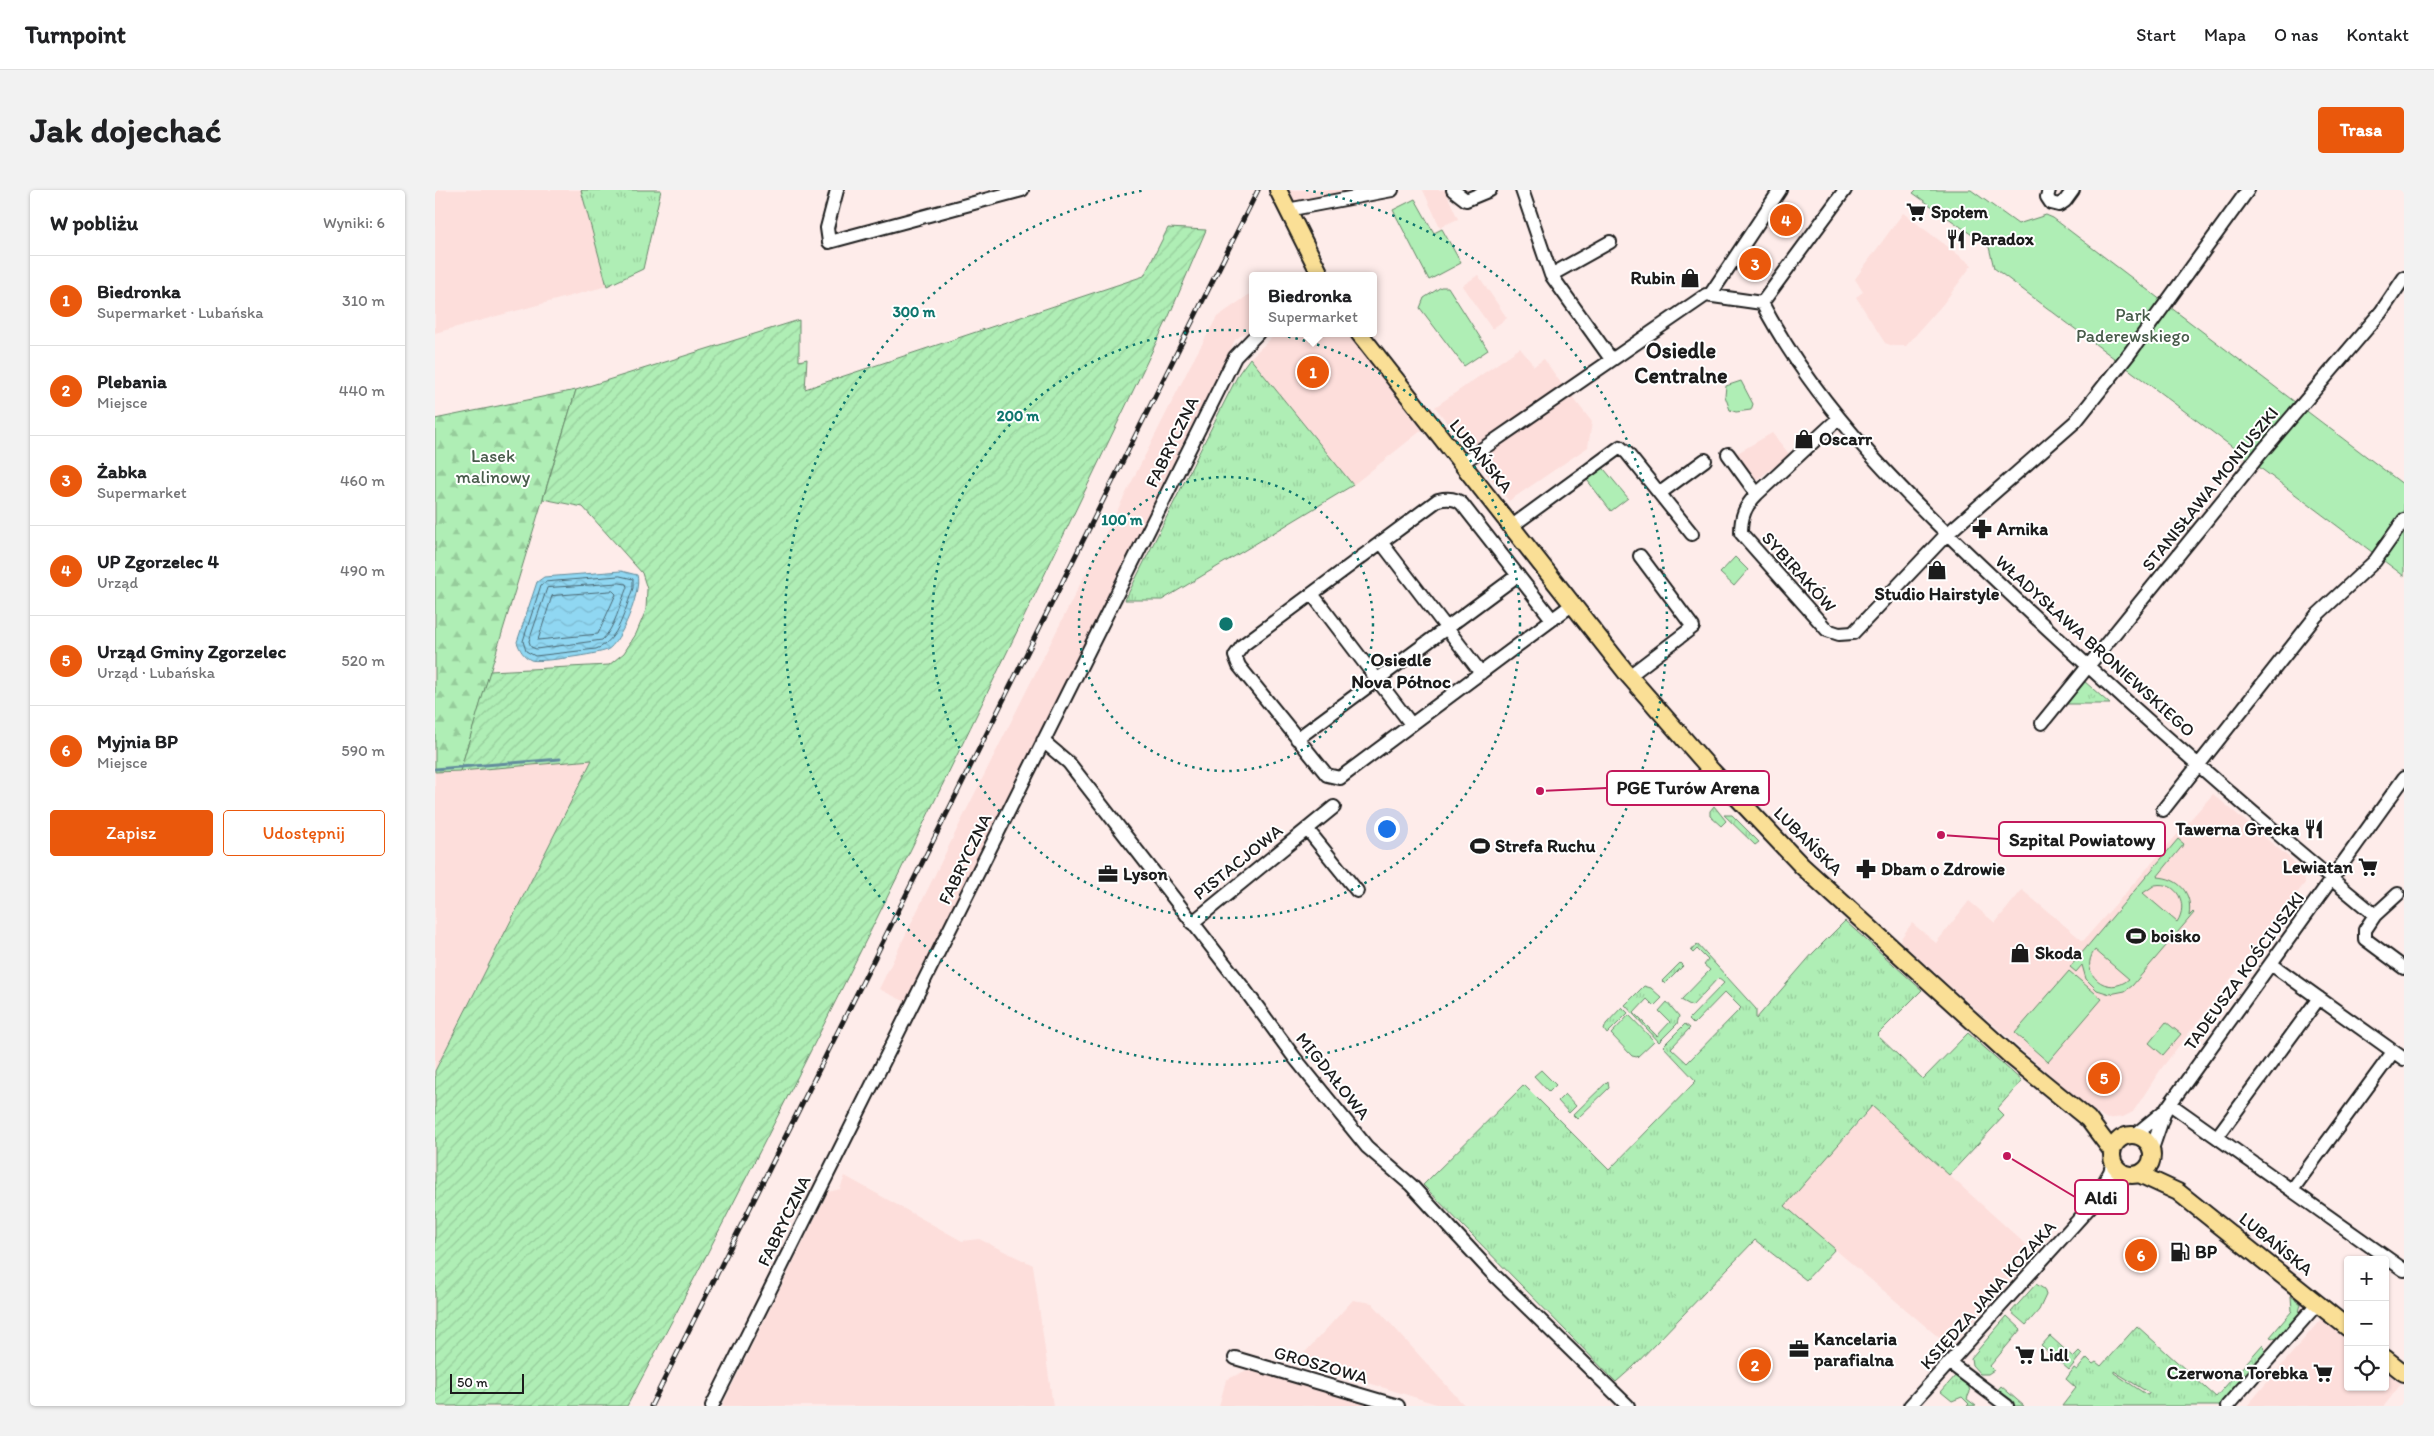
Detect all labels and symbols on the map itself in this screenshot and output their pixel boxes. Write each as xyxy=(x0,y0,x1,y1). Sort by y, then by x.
pin: 4 xyxy=(1770,201,1802,239)
supermarket icon: Społem xyxy=(1905,201,1927,223)
place label: Społem xyxy=(1931,201,1989,223)
restaurant icon: Paradox xyxy=(1945,228,1967,250)
place label: Paradox xyxy=(1971,228,2035,250)
pin: 3 xyxy=(1739,245,1771,283)
place label: Rubin xyxy=(1631,267,1675,289)
shop icon: Rubin xyxy=(1679,267,1701,289)
text: 300 m xyxy=(893,303,936,321)
park label: Park Paderewskiego xyxy=(2076,304,2190,347)
district label: Osiedle Centralne xyxy=(1634,337,1728,389)
pin: 1 xyxy=(1297,353,1329,391)
street label: FABRYCZNA xyxy=(1141,393,1204,491)
street label: STANISŁAWA MONIUSZKI xyxy=(2137,402,2283,576)
text: 200 m xyxy=(997,407,1040,425)
street label: LUBAŃSKA xyxy=(1445,415,1518,498)
shop icon: Oscarr xyxy=(1793,428,1815,450)
place label: Oscarr xyxy=(1819,428,1873,450)
park label: Lasek malinowy xyxy=(456,445,531,488)
text: 100 m xyxy=(1101,511,1143,529)
pharmacy icon: Arnika xyxy=(1971,518,1993,540)
place label: Arnika xyxy=(1996,518,2048,540)
street label: SYBIRAKÓW xyxy=(1757,527,1841,617)
street label: WŁADYSŁAWA BRONIEWSKIEGO xyxy=(1991,550,2199,742)
shop icon: Studio Hairstyle xyxy=(1926,559,1948,581)
place label: Studio Hairstyle xyxy=(1875,583,2000,605)
centre of rings xyxy=(1217,615,1235,633)
district label: Osiedle Nova Północ xyxy=(1351,648,1451,693)
callout: PGE Turów Arena xyxy=(1607,771,1769,805)
text: PGE Turów Arena xyxy=(1616,776,1760,799)
street label: LUBAŃSKA xyxy=(1769,802,1847,880)
street label: FABRYCZNA xyxy=(934,810,997,908)
your location xyxy=(1374,816,1400,842)
place label: Tawerna Grecka xyxy=(2175,818,2299,840)
restaurant icon: Tawerna Grecka xyxy=(2303,818,2325,840)
street label: PISTACJOWA xyxy=(1189,819,1287,905)
callout: Szpital Powiatowy xyxy=(1999,822,2165,856)
text: Szpital Powiatowy xyxy=(2009,828,2155,851)
sports icon: Strefa Ruchu xyxy=(1469,835,1491,857)
place label: Strefa Ruchu xyxy=(1495,835,1596,857)
place label: Lewiatan xyxy=(2283,856,2354,878)
supermarket icon: Lewiatan xyxy=(2357,856,2379,878)
pharmacy icon: Dbam o Zdrowie xyxy=(1855,858,1877,880)
place label: Dbam o Zdrowie xyxy=(1881,858,2006,880)
office icon: Lyson xyxy=(1097,863,1119,885)
place label: Lyson xyxy=(1123,863,1168,885)
street label: TADEUSZA KOŚCIUSZKI xyxy=(2179,887,2309,1055)
sports icon: boisko xyxy=(2125,925,2147,947)
place label: boisko xyxy=(2151,925,2201,947)
shop icon: Skoda xyxy=(2009,942,2031,964)
place label: Skoda xyxy=(2035,942,2082,964)
street label: MIGDAŁOWA xyxy=(1291,1028,1375,1124)
pin: 5 xyxy=(2088,1059,2120,1097)
street label: FABRYCZNA xyxy=(753,1172,816,1270)
callout: Aldi xyxy=(2075,1180,2128,1214)
text: Aldi xyxy=(2084,1186,2117,1209)
street label: LUBAŃSKA xyxy=(2235,1208,2318,1281)
street label: KSIĘDZA JANA KOZAKA xyxy=(1915,1216,2061,1374)
pin: 6 xyxy=(2125,1236,2157,1274)
fuel station icon: BP xyxy=(2169,1241,2191,1263)
place label: BP xyxy=(2195,1241,2218,1263)
place label: Kancelaria parafialna xyxy=(1813,1328,1897,1371)
office icon: Kancelaria parafialna xyxy=(1788,1338,1810,1360)
street label: GROSZOWA xyxy=(1271,1341,1371,1389)
supermarket icon: Lidl xyxy=(2014,1344,2036,1366)
place label: Lidl xyxy=(2040,1344,2070,1366)
pin: 2 xyxy=(1739,1346,1771,1384)
place label: Czerwona Torebka xyxy=(2167,1362,2309,1384)
supermarket icon: Czerwona Torebka xyxy=(2312,1362,2334,1384)
scale bar xyxy=(450,1371,524,1394)

